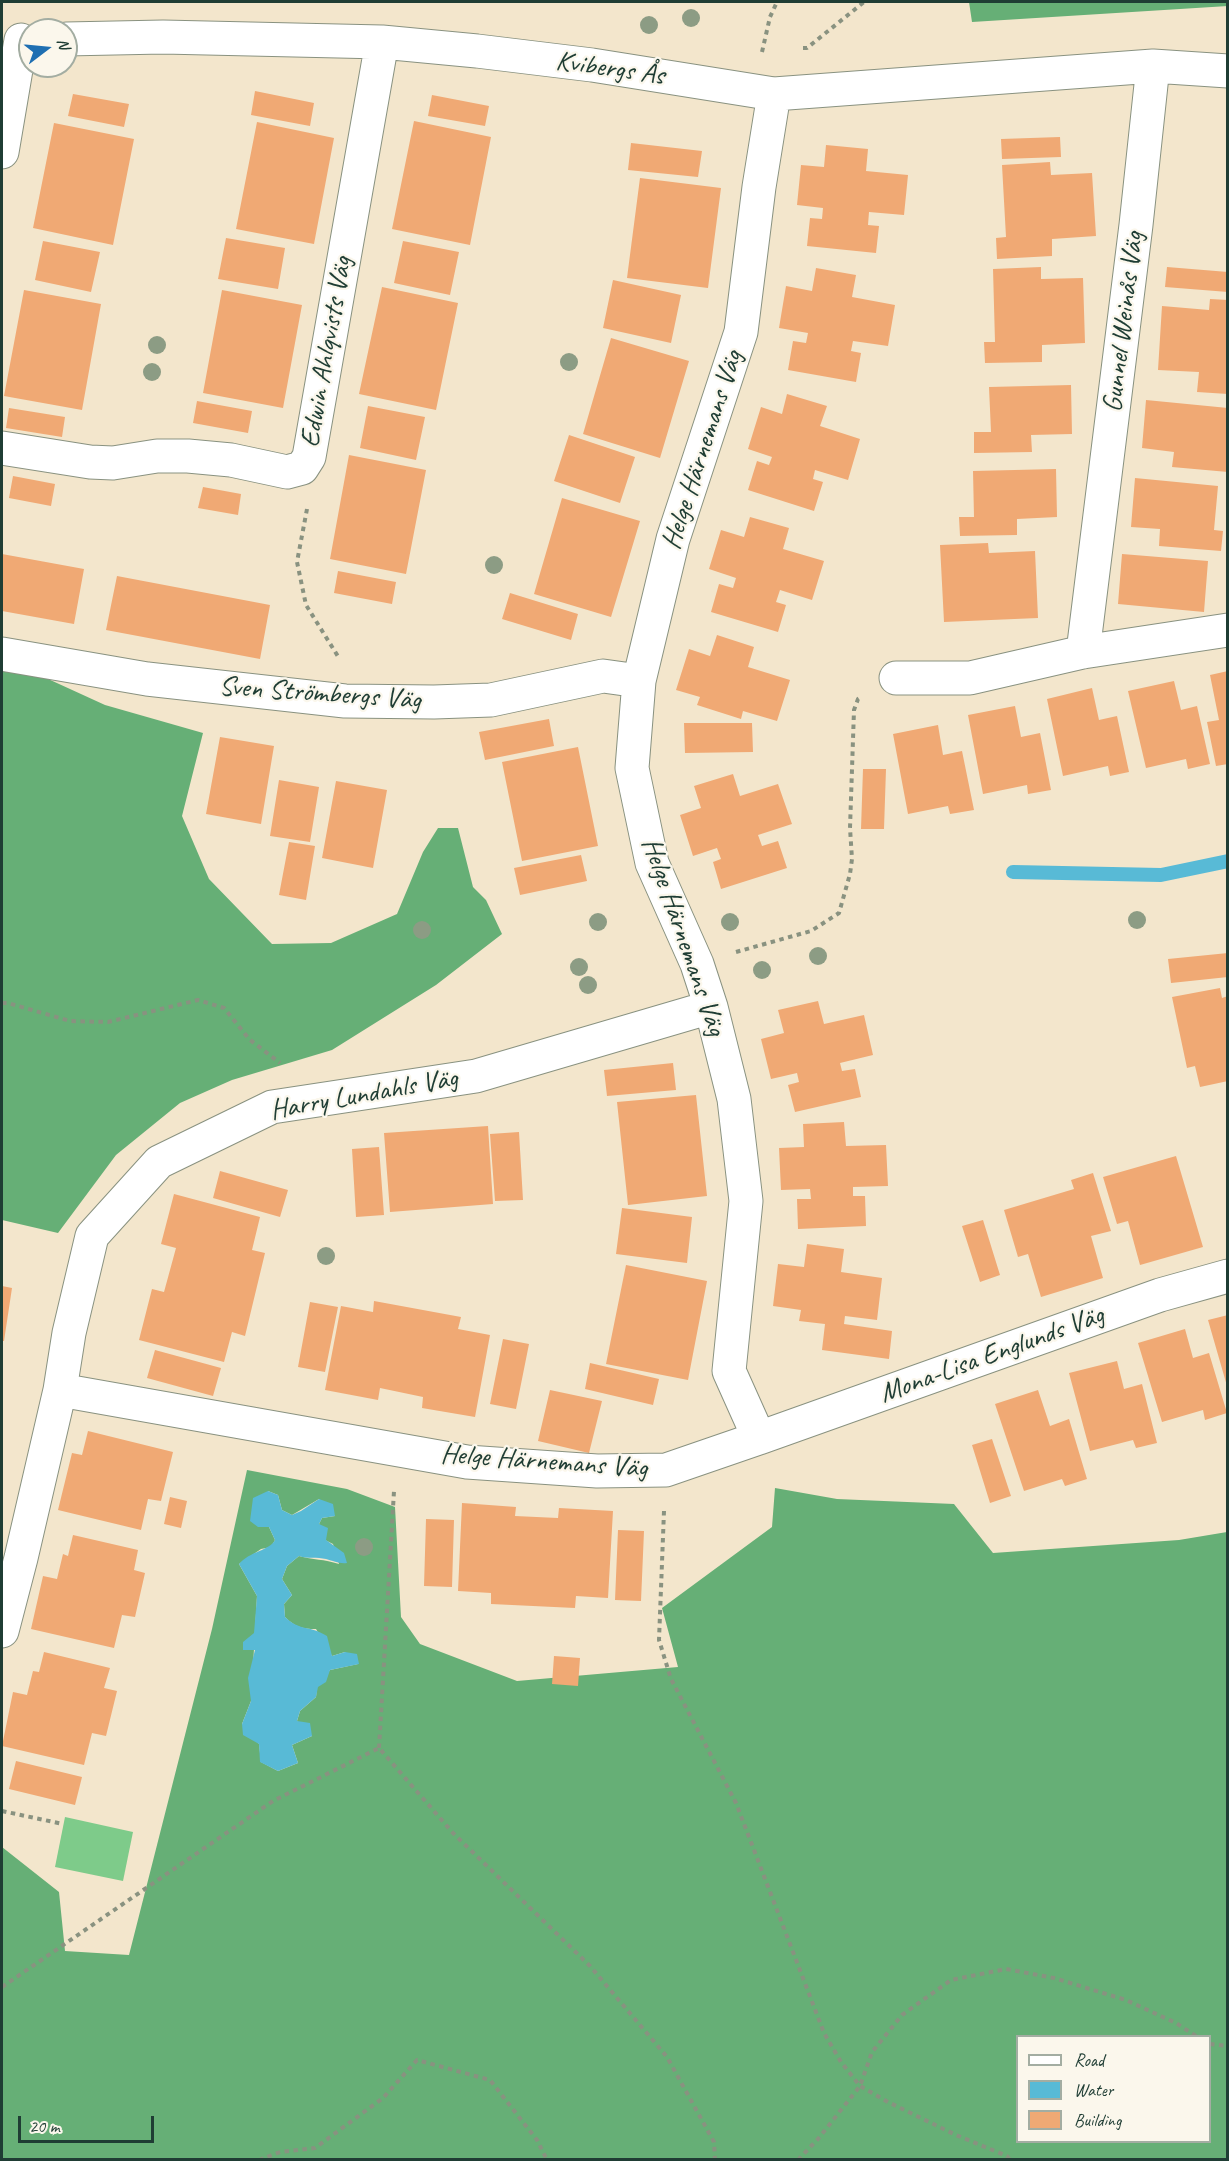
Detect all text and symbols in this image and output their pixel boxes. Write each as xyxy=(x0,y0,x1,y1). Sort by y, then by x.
north arrow xyxy=(18,18,78,78)
text: N xyxy=(52,36,74,51)
street label: Kvibergs Ås xyxy=(554,45,666,93)
street label: Gunnel Weinås Väg xyxy=(1096,230,1152,414)
street label: Edwin Ahlqvists Väg xyxy=(294,254,360,450)
street label: Helge Härnemans Väg xyxy=(655,346,751,554)
street label: Sven Strömbergs Väg xyxy=(218,670,422,718)
street label: Helge Härnemans Väg xyxy=(633,834,733,1040)
street label: Harry Lundahls Väg xyxy=(267,1062,461,1128)
street label: Mona-Lisa Englunds Väg xyxy=(875,1299,1109,1411)
street label: Helge Härnemans Väg xyxy=(439,1438,649,1486)
legend xyxy=(1016,2035,1211,2143)
text: Road xyxy=(1074,2049,1104,2071)
text: Water xyxy=(1074,2079,1113,2101)
scale bar xyxy=(21,2104,158,2142)
text: Building xyxy=(1074,2109,1121,2131)
text: 20 m xyxy=(29,2115,60,2137)

